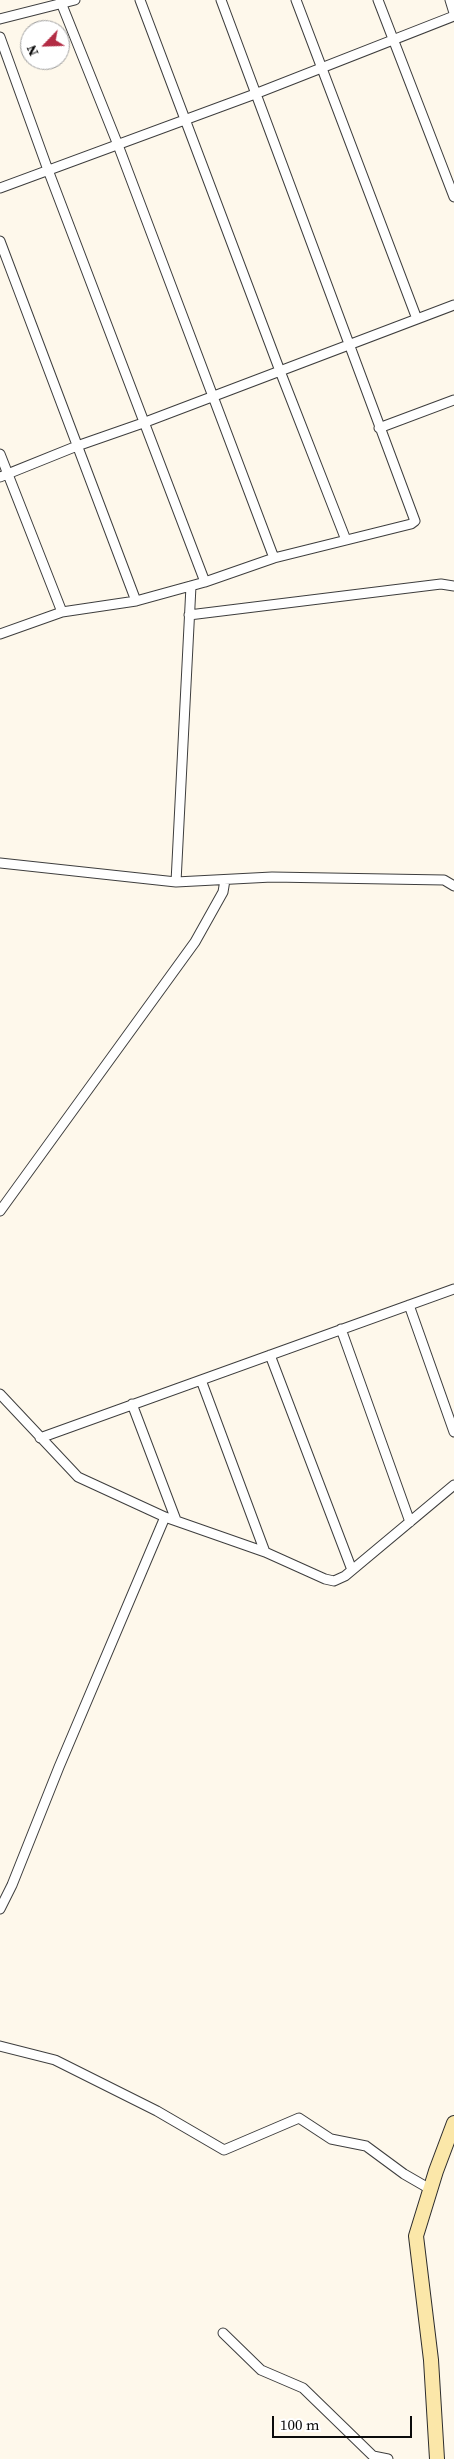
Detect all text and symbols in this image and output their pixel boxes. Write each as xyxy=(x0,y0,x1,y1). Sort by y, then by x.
north arrow xyxy=(20,20,70,70)
text: N xyxy=(21,42,43,59)
scale bar xyxy=(274,2406,414,2438)
text: 100 m xyxy=(280,2414,320,2435)

